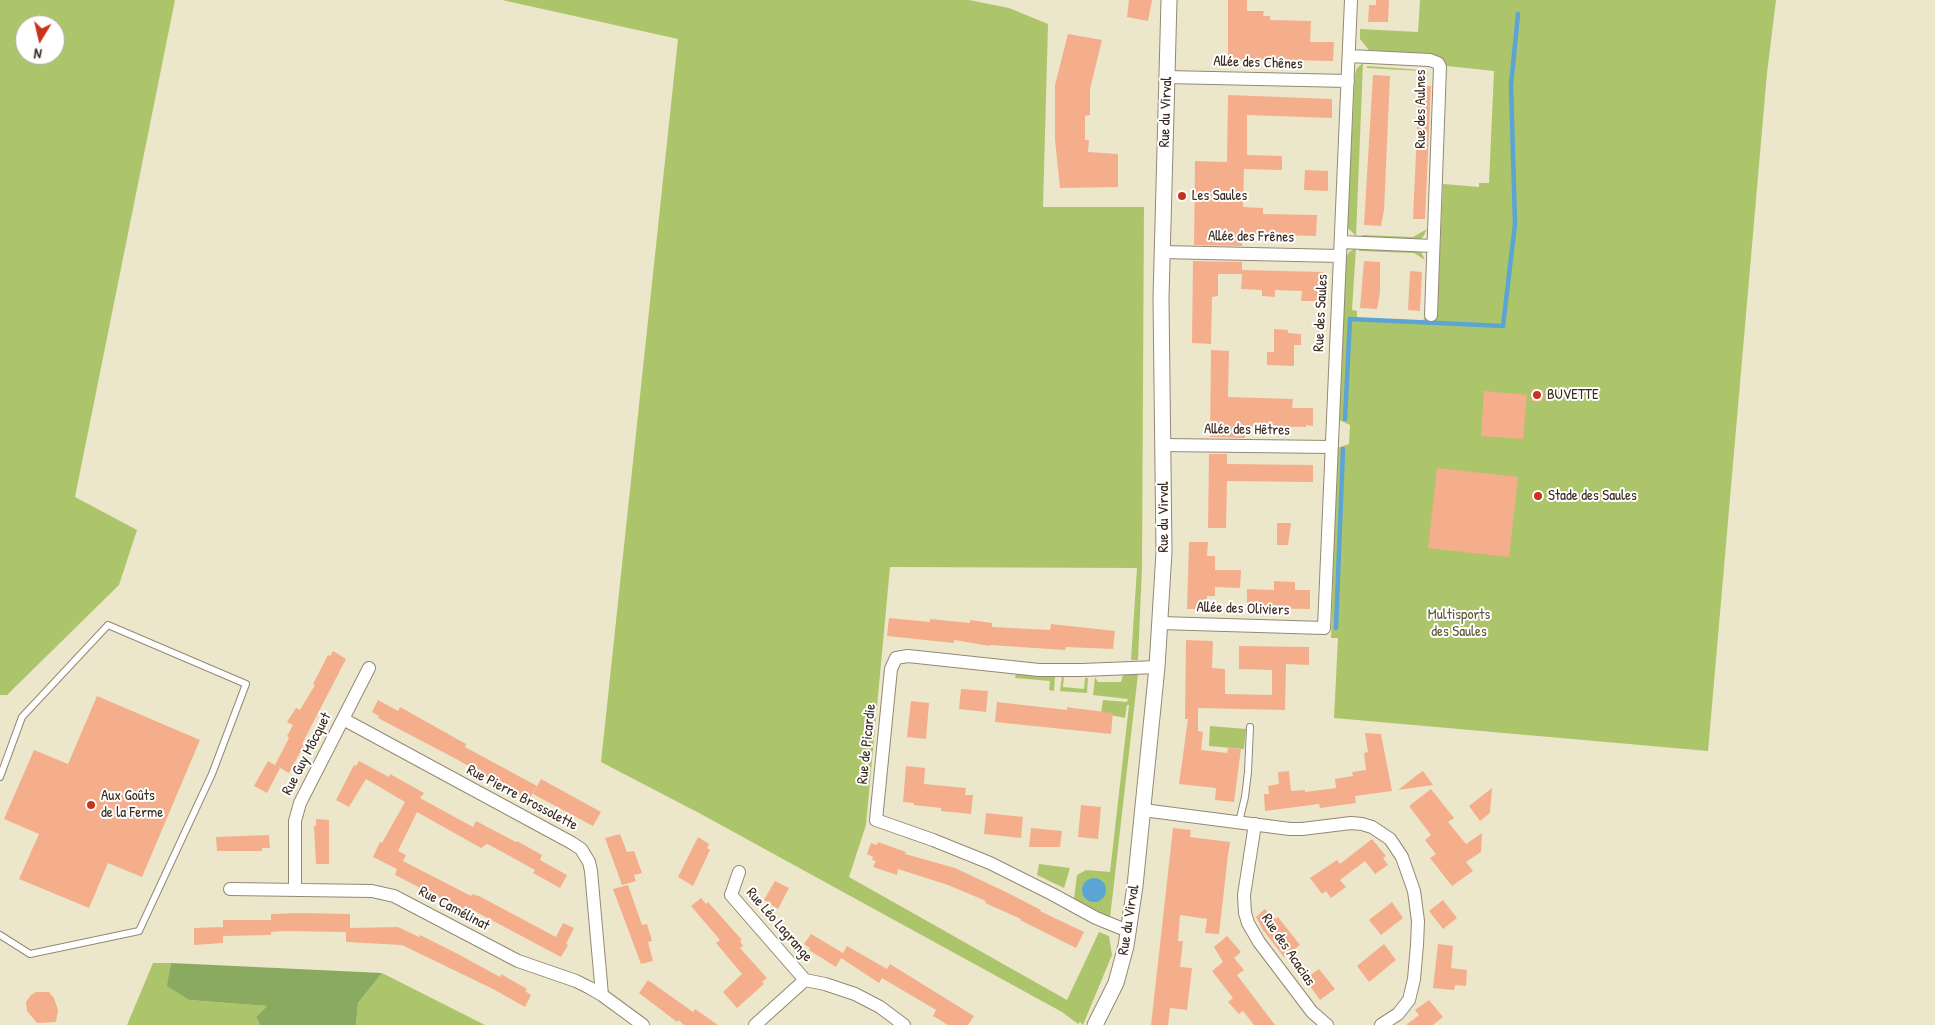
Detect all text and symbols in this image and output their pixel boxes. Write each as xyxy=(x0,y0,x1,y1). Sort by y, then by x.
north arrow xyxy=(15,15,65,65)
text: N xyxy=(33,44,43,64)
street label: Allée des Chênes xyxy=(1213,52,1303,74)
street label: Rue des Aulnes xyxy=(1412,69,1430,149)
street label: Rue du Virval xyxy=(1156,76,1176,148)
place label: Les Saules xyxy=(1192,187,1247,205)
marker: Les Saules xyxy=(1176,190,1188,202)
street label: Allée des Frênes xyxy=(1208,227,1294,247)
street label: Rue des Saules xyxy=(1310,274,1332,352)
place label: BUVETTE xyxy=(1547,386,1599,404)
marker: BUVETTE xyxy=(1531,389,1543,401)
street label: Allée des Hêtres xyxy=(1204,420,1290,440)
street label: Rue du Virval xyxy=(1155,482,1173,552)
place label: Stade des Saules xyxy=(1548,487,1637,505)
marker: Stade des Saules xyxy=(1532,490,1544,502)
street label: Allée des Oliviers xyxy=(1196,598,1290,620)
park label: Multisports des Saules xyxy=(1428,606,1490,641)
street label: Rue de Picardie xyxy=(854,703,880,785)
street label: Rue Guy Môcquet xyxy=(279,710,335,798)
street label: Rue Pierre Brossolette xyxy=(463,761,581,835)
place label: Aux Goûts de la Ferme xyxy=(101,787,163,822)
marker: Aux Goûts de la Ferme xyxy=(85,799,97,811)
street label: Rue Camélinat xyxy=(415,883,493,935)
street label: Rue Léo Lagrange xyxy=(742,884,816,966)
street label: Rue du Virval xyxy=(1115,884,1143,956)
street label: Rue des Acacias xyxy=(1257,911,1319,989)

